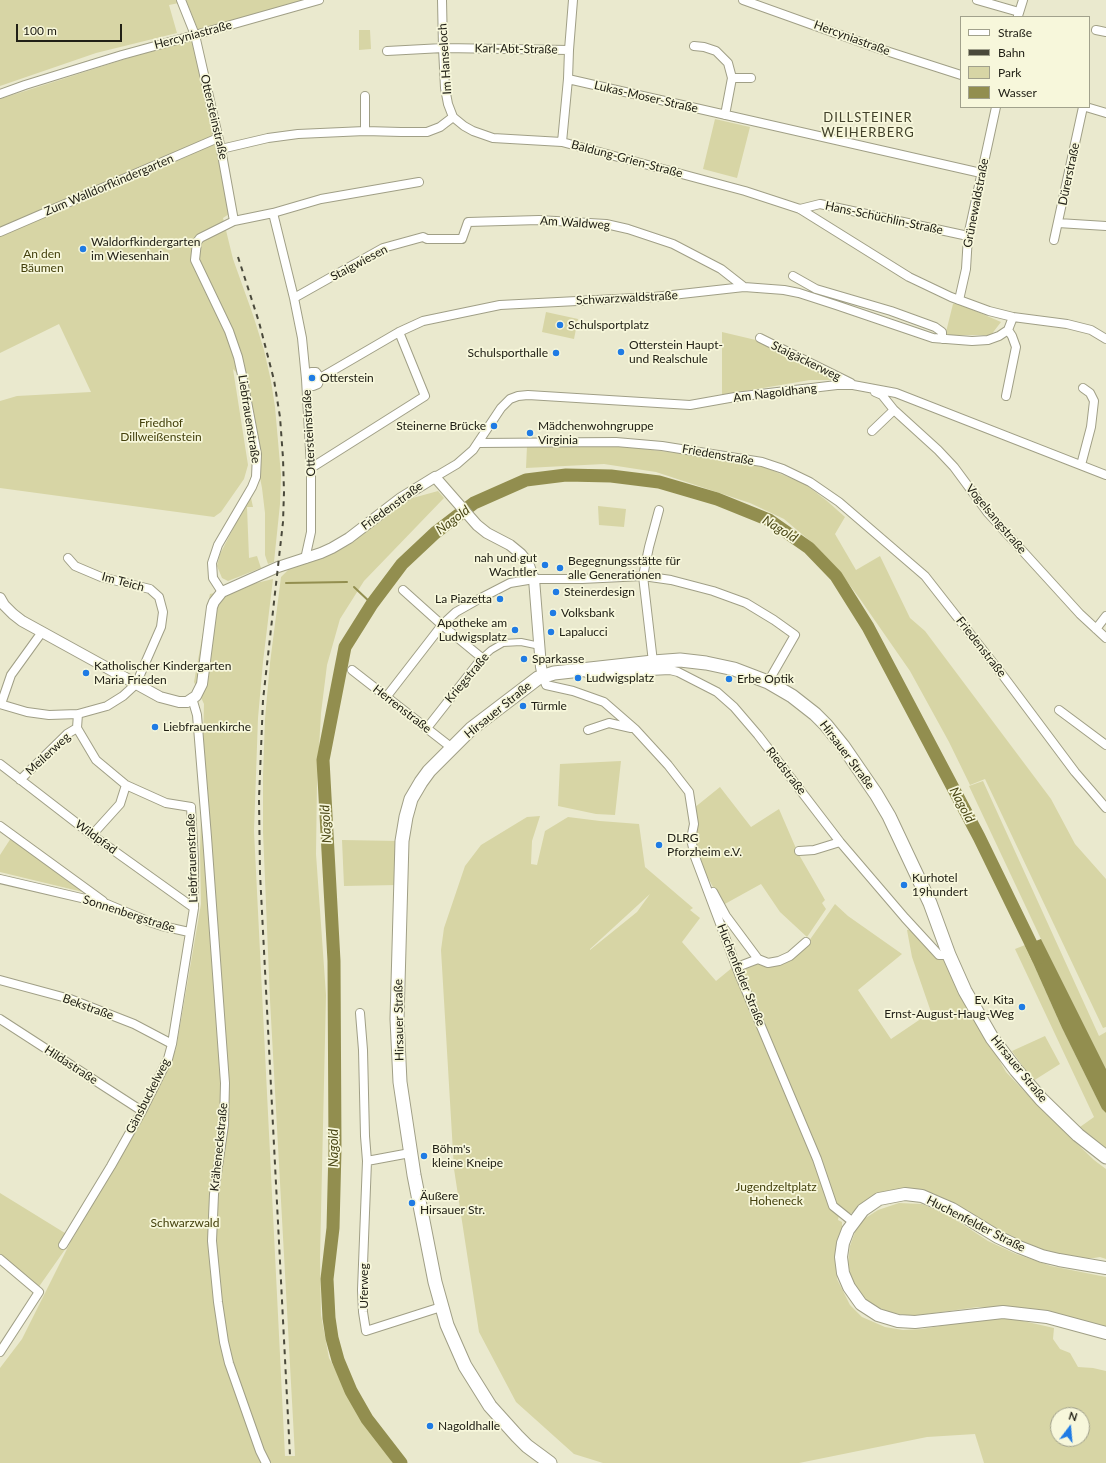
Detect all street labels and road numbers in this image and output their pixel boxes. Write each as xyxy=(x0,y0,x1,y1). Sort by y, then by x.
street label: Hercyniastraße xyxy=(153,18,233,52)
street label: Hercyniastraße xyxy=(812,18,892,58)
street label: Im Hanseloch xyxy=(435,23,455,95)
street label: Karl-Abt-Straße xyxy=(474,41,558,57)
street label: Ottersteinstraße xyxy=(197,73,231,161)
street label: Lukas-Moser-Straße xyxy=(593,78,699,116)
street label: Baldung-Grien-Straße xyxy=(570,137,684,181)
street label: Dürerstraße xyxy=(1055,141,1083,207)
street label: Zum Walldorfkindergarten xyxy=(42,151,176,219)
street label: Grünewaldstraße xyxy=(960,157,992,249)
street label: Hans-Schüchlin-Straße xyxy=(824,198,944,238)
street label: Am Waldweg xyxy=(539,213,611,233)
street label: Staigwiesen xyxy=(328,242,390,284)
street label: Schwarzwaldstraße xyxy=(576,288,678,308)
street label: Staigäckerweg xyxy=(769,338,843,384)
street label: Liebfrauenstraße xyxy=(235,374,263,464)
street label: Am Nagoldhang xyxy=(732,381,818,405)
street label: Ottersteinstraße xyxy=(300,389,318,477)
street label: Friedenstraße xyxy=(681,442,755,468)
street label: Friedenstraße xyxy=(358,479,426,533)
street label: Vogelsangstraße xyxy=(963,481,1029,557)
street label: Im Teich xyxy=(100,569,146,595)
street label: Friedenstraße xyxy=(953,614,1009,680)
street label: Kriegstraße xyxy=(442,650,492,706)
street label: Hirsauer Straße xyxy=(462,679,534,741)
street label: Herrenstraße xyxy=(370,682,434,736)
street label: Hirsauer Straße xyxy=(817,718,877,792)
street label: Meilerweg xyxy=(23,730,73,778)
street label: Riedstraße xyxy=(763,744,809,798)
street label: Liebfrauenstraße xyxy=(183,813,201,903)
street label: Wildpfad xyxy=(72,817,120,857)
street label: Sonnenbergstraße xyxy=(81,892,177,936)
street label: Huchenfelder Straße xyxy=(714,922,768,1028)
street label: Hirsauer Straße xyxy=(391,979,407,1061)
street label: Bekstraße xyxy=(61,991,115,1023)
street label: Hirsauer Straße xyxy=(988,1033,1050,1105)
street label: Hildastraße xyxy=(42,1042,100,1088)
street label: Gänsbuckelweg xyxy=(123,1056,173,1136)
street label: Kräheneckstraße xyxy=(207,1102,231,1192)
street label: Huchenfelder Straße xyxy=(924,1193,1028,1255)
street label: Uferweg xyxy=(357,1263,371,1309)

